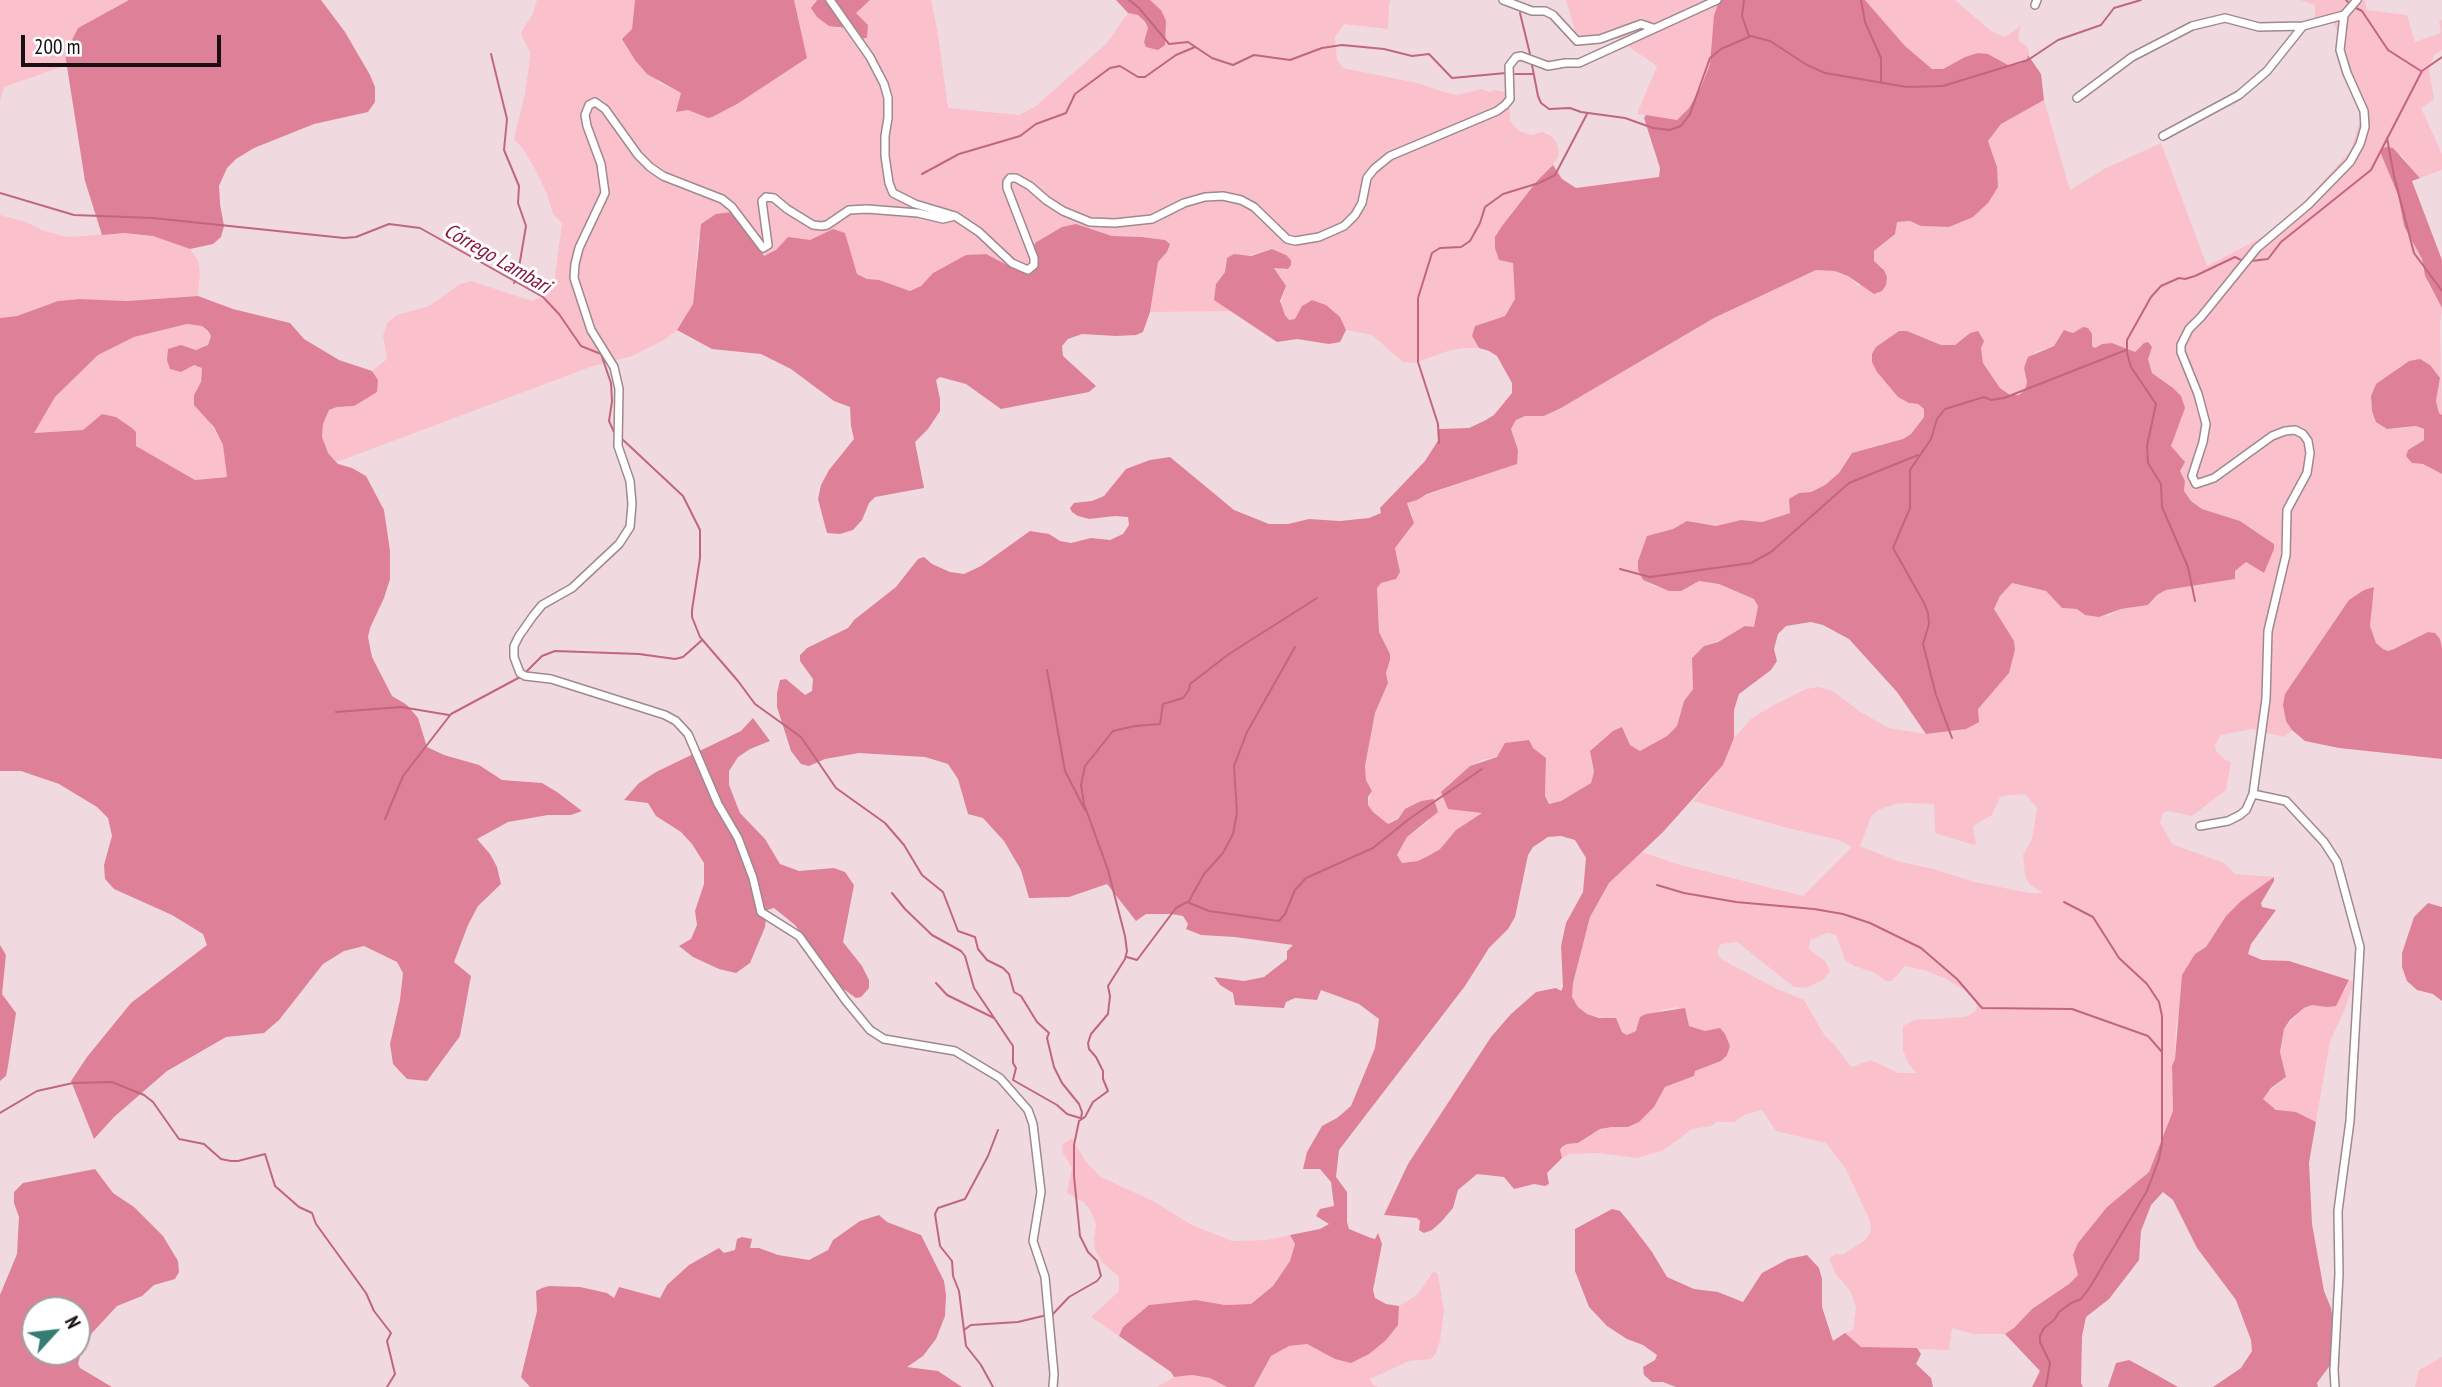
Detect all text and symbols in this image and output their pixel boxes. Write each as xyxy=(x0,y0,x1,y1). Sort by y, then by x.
scale bar xyxy=(24,21,224,65)
text: 200 m xyxy=(34,33,80,60)
water label: Córrego Lambari xyxy=(439,218,555,300)
north arrow xyxy=(21,1296,91,1366)
text: N xyxy=(60,1312,86,1332)

